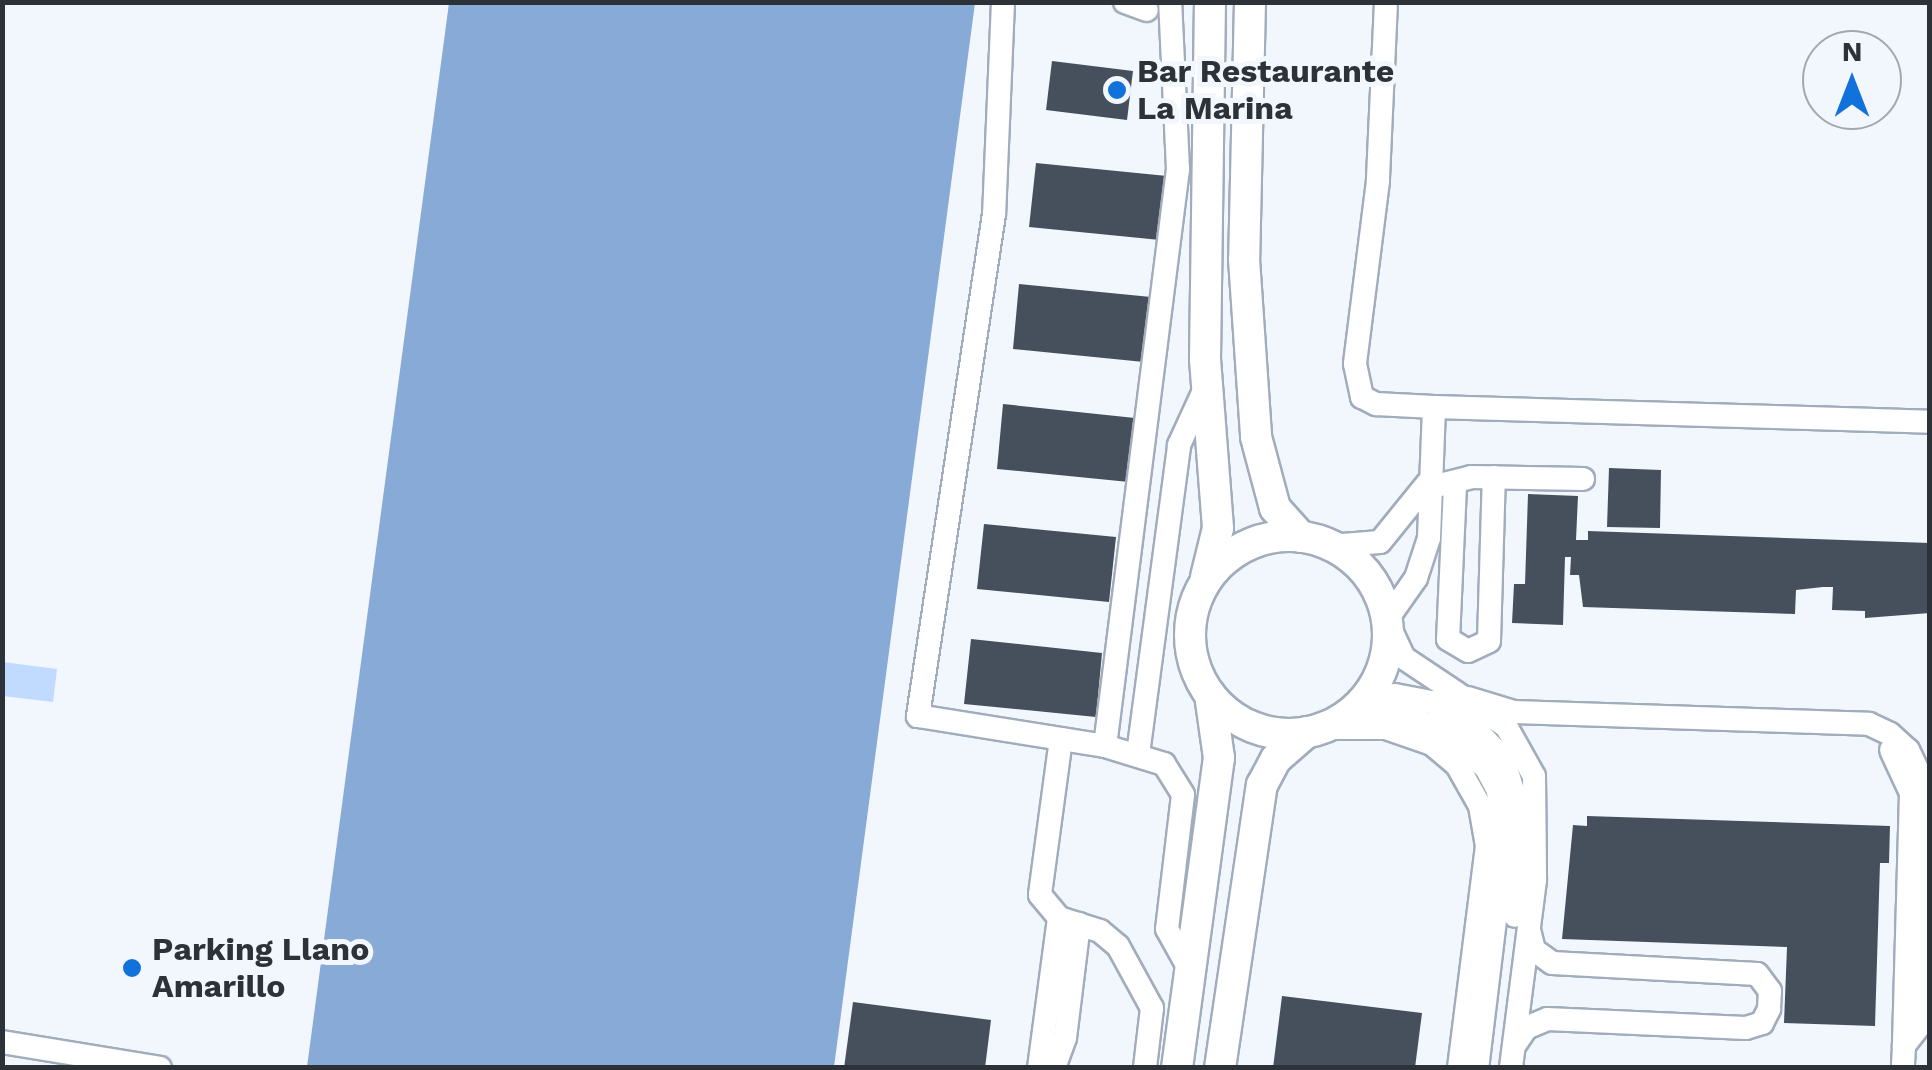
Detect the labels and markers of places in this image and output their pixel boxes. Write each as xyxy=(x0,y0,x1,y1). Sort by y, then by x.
place label: Bar Restaurante La Marina xyxy=(1137,53,1395,128)
marker: Bar Restaurante La Marina xyxy=(1106,79,1128,101)
place label: Parking Llano Amarillo xyxy=(152,931,369,1006)
marker: Parking Llano Amarillo xyxy=(121,957,143,979)

